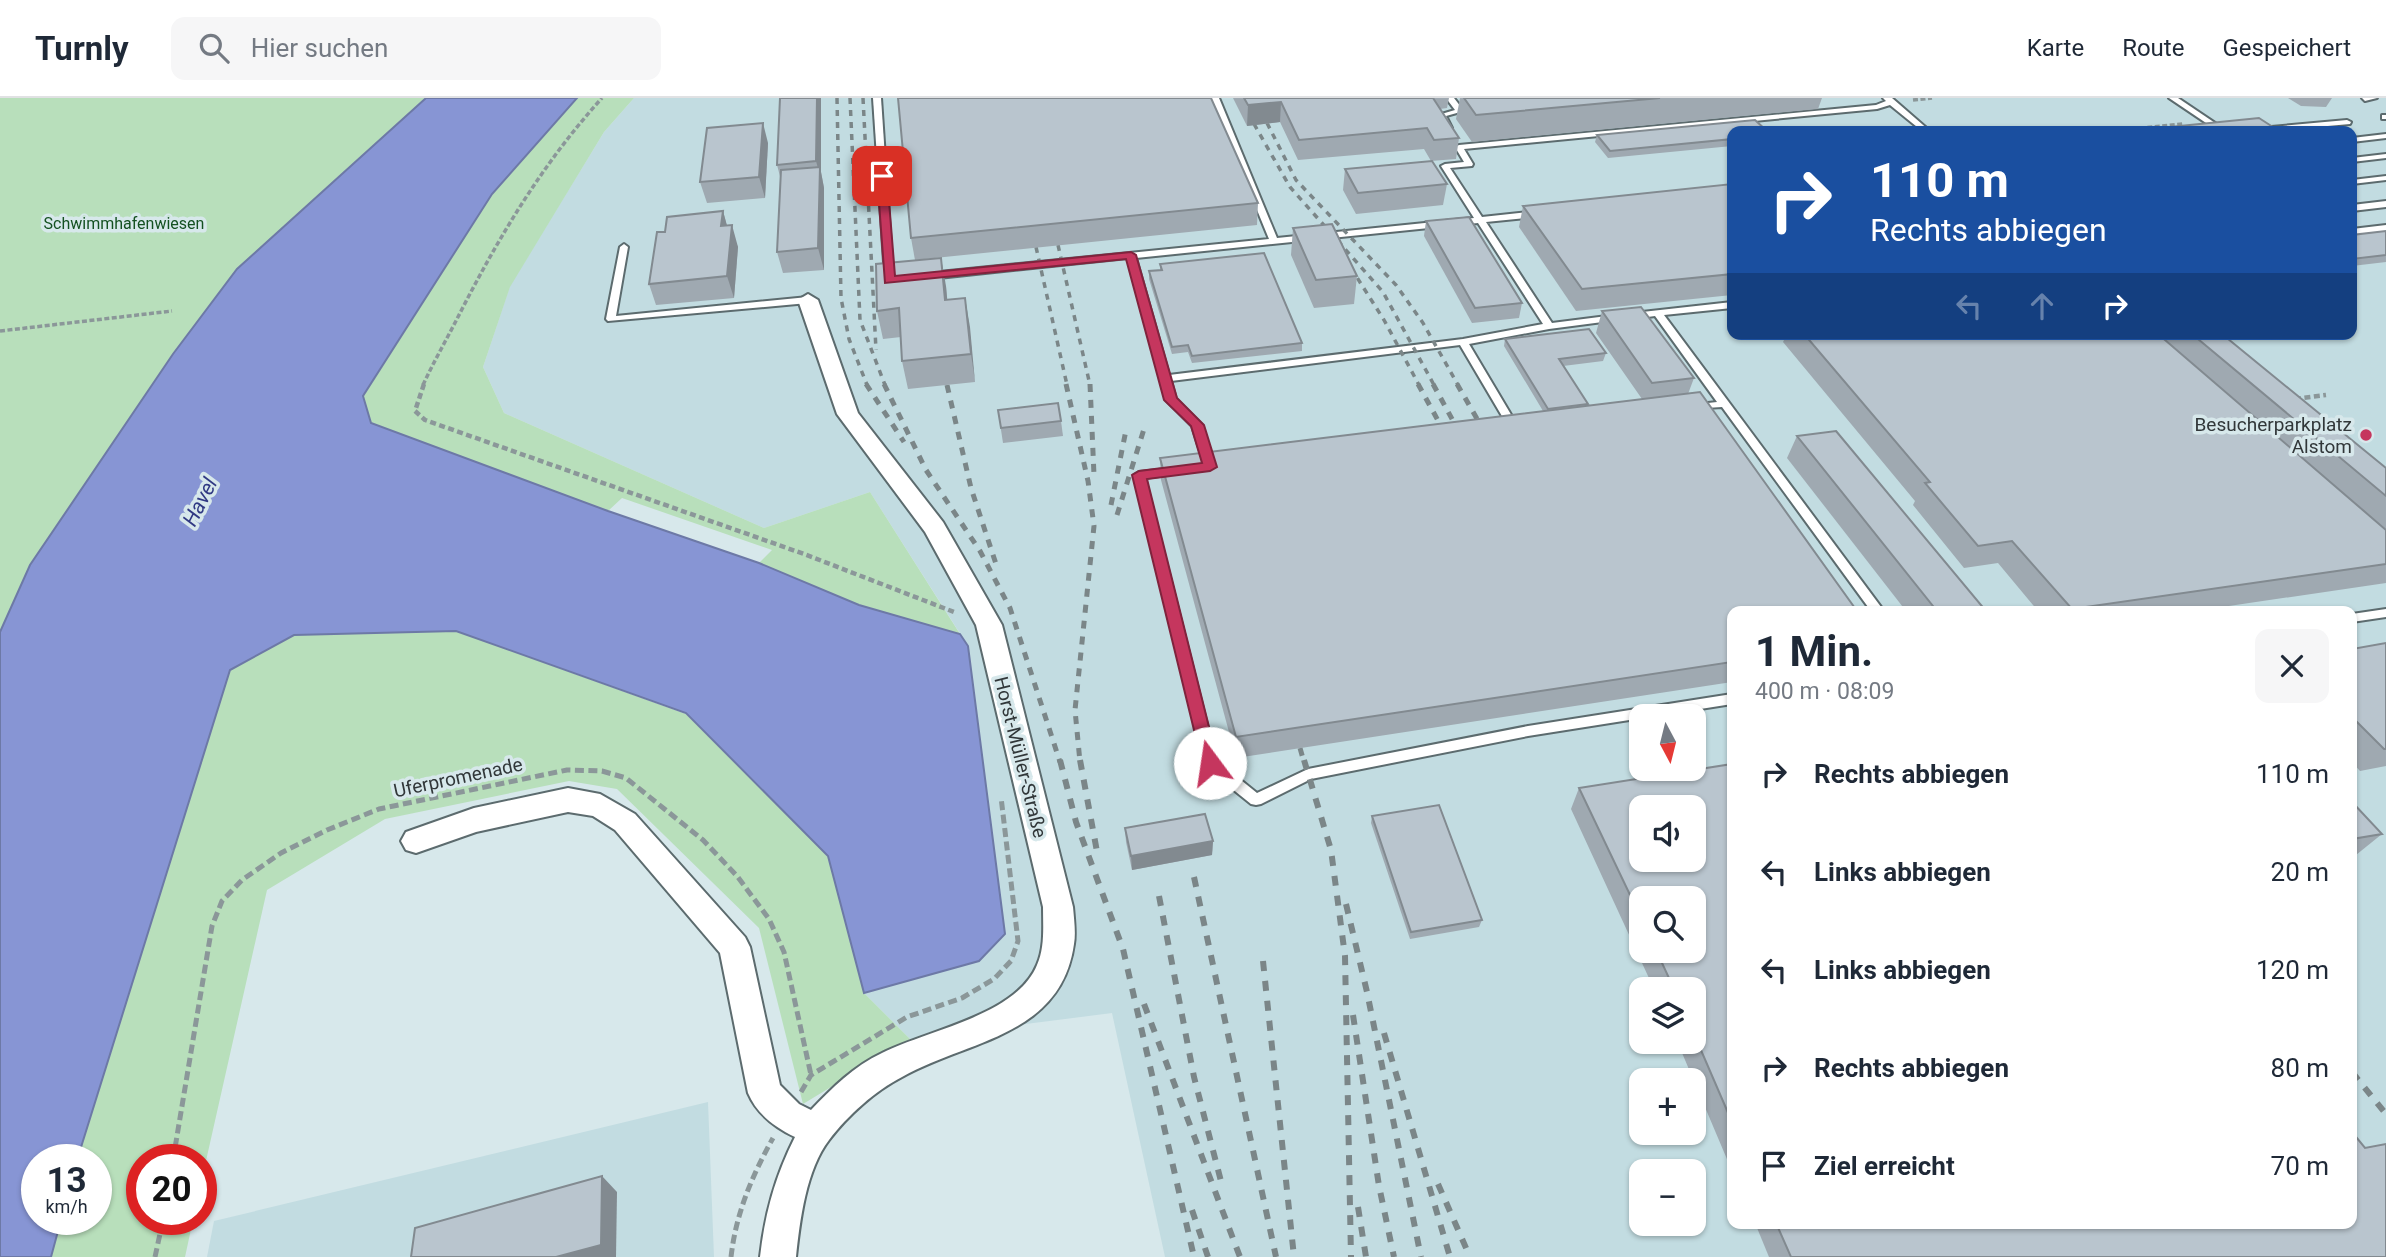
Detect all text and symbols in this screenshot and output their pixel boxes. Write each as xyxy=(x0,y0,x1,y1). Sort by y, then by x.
search box xyxy=(171,17,661,80)
text: Turnly xyxy=(35,29,129,68)
icon: search xyxy=(195,29,233,67)
text: Hier suchen xyxy=(251,33,388,63)
text: Karte xyxy=(2027,34,2084,62)
text: Route xyxy=(2122,34,2184,62)
text: Gespeichert xyxy=(2222,34,2351,62)
pin xyxy=(852,146,912,206)
text: 110 m xyxy=(1870,152,2009,209)
icon: right xyxy=(1755,154,1846,245)
icon: arrive xyxy=(863,157,901,195)
text: Rechts abbiegen xyxy=(1870,211,2107,249)
park label: Schwimmhafenwiesen xyxy=(44,214,204,233)
icon: left xyxy=(1950,287,1988,325)
icon: ahead xyxy=(2023,287,2061,325)
icon: right xyxy=(2096,287,2134,325)
place label: Besucherparkplatz Alstom xyxy=(2195,413,2352,458)
marker: Besucherparkplatz Alstom xyxy=(2358,427,2374,443)
water label: Havel xyxy=(178,473,223,530)
text: 1 Min. xyxy=(1755,627,1873,676)
button: close xyxy=(2255,629,2329,703)
street label: Horst-Müller-Straße xyxy=(989,674,1052,840)
text: 400 m · 08:09 xyxy=(1755,678,1894,705)
north arrow xyxy=(1629,704,1706,780)
map controls xyxy=(1629,704,1706,1236)
position arrow xyxy=(1173,726,1247,800)
street label: Uferpromenade xyxy=(391,753,525,802)
icon: right xyxy=(1755,755,1793,793)
text: Rechts abbiegen xyxy=(1814,759,2009,789)
text: 110 m xyxy=(2256,759,2329,789)
button: sound xyxy=(1629,795,1706,872)
icon: left xyxy=(1755,853,1793,891)
text: Links abbiegen xyxy=(1814,857,1991,887)
text: 20 m xyxy=(2271,857,2329,887)
button: search xyxy=(1629,886,1706,963)
icon: left xyxy=(1755,951,1793,989)
text: Links abbiegen xyxy=(1814,955,1991,985)
text: 120 m xyxy=(2256,955,2329,985)
button: layers xyxy=(1629,977,1706,1054)
icon: right xyxy=(1755,1049,1793,1087)
text: Rechts abbiegen xyxy=(1814,1053,2009,1083)
text: 80 m xyxy=(2271,1053,2329,1083)
button: + xyxy=(1629,1068,1706,1145)
speed limit sign: 20 xyxy=(126,1144,217,1235)
icon: arrive xyxy=(1755,1147,1793,1185)
text: Ziel erreicht xyxy=(1814,1151,1955,1181)
text: 70 m xyxy=(2271,1151,2329,1181)
button: − xyxy=(1629,1159,1706,1236)
text: 13 xyxy=(46,1160,87,1201)
text: km/h xyxy=(45,1196,88,1217)

